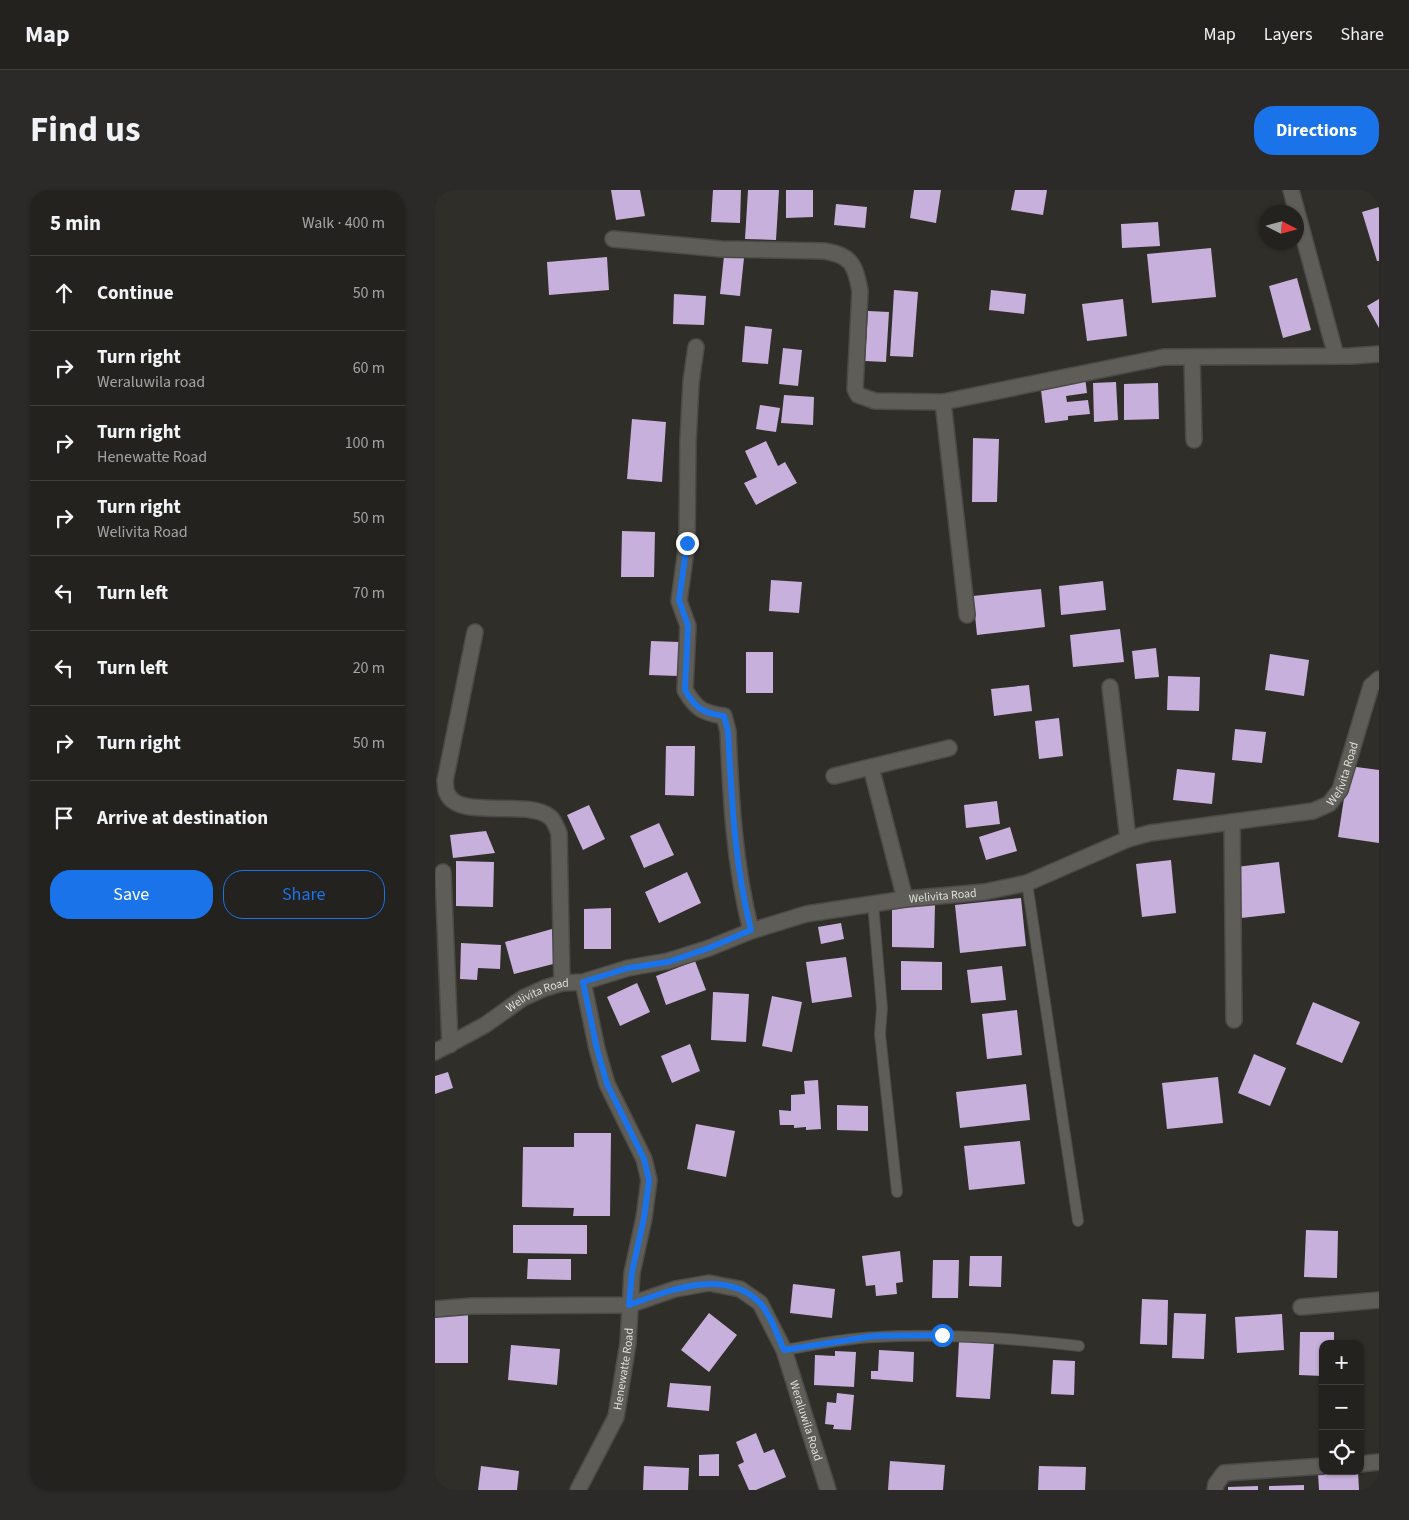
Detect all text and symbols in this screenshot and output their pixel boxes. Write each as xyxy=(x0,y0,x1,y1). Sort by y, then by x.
text: Map xyxy=(25,17,70,52)
text: Map xyxy=(1204,22,1236,47)
text: Layers xyxy=(1264,22,1313,47)
text: Share xyxy=(1341,22,1384,47)
text: Find us xyxy=(30,105,140,155)
button: Directions xyxy=(1254,106,1379,155)
north arrow xyxy=(1259,205,1304,250)
text: 5 min xyxy=(50,208,101,238)
text: Walk · 400 m xyxy=(302,212,385,234)
icon: ahead xyxy=(50,279,78,307)
text: Continue xyxy=(97,280,174,307)
text: 50 m xyxy=(353,282,385,304)
text: Turn right xyxy=(97,344,181,371)
icon: right xyxy=(50,354,78,382)
text: 60 m xyxy=(353,357,385,379)
text: Weraluwila road xyxy=(97,371,205,393)
text: Turn right xyxy=(97,419,181,446)
icon: right xyxy=(50,429,78,457)
text: 100 m xyxy=(345,432,385,454)
text: Henewatte Road xyxy=(97,446,207,468)
text: Turn right xyxy=(97,494,181,521)
icon: right xyxy=(50,504,78,532)
text: 50 m xyxy=(353,507,385,529)
text: Welivita Road xyxy=(97,521,188,543)
route end xyxy=(676,532,699,555)
icon: left xyxy=(50,579,78,607)
text: Turn left xyxy=(97,580,168,607)
text: 70 m xyxy=(353,582,385,604)
icon: left xyxy=(50,654,78,682)
text: Turn left xyxy=(97,655,168,682)
text: 20 m xyxy=(353,657,385,679)
icon: right xyxy=(50,729,78,757)
text: Turn right xyxy=(97,730,181,757)
text: 50 m xyxy=(353,732,385,754)
street label: Welivita Road xyxy=(1322,740,1362,809)
icon: arrive xyxy=(50,804,78,832)
text: Arrive at destination xyxy=(97,805,268,832)
button: Save xyxy=(50,870,213,919)
button: Share xyxy=(223,870,385,919)
street label: Welivita Road xyxy=(908,884,977,907)
street label: Welivita Road xyxy=(502,974,569,1016)
route start xyxy=(931,1324,954,1347)
street label: Henewatte Road xyxy=(609,1327,637,1411)
map controls xyxy=(1319,1340,1364,1475)
button: + xyxy=(1319,1340,1364,1385)
street label: Weraluwila Road xyxy=(785,1378,827,1463)
button: − xyxy=(1319,1385,1364,1430)
button: locate xyxy=(1319,1430,1364,1475)

